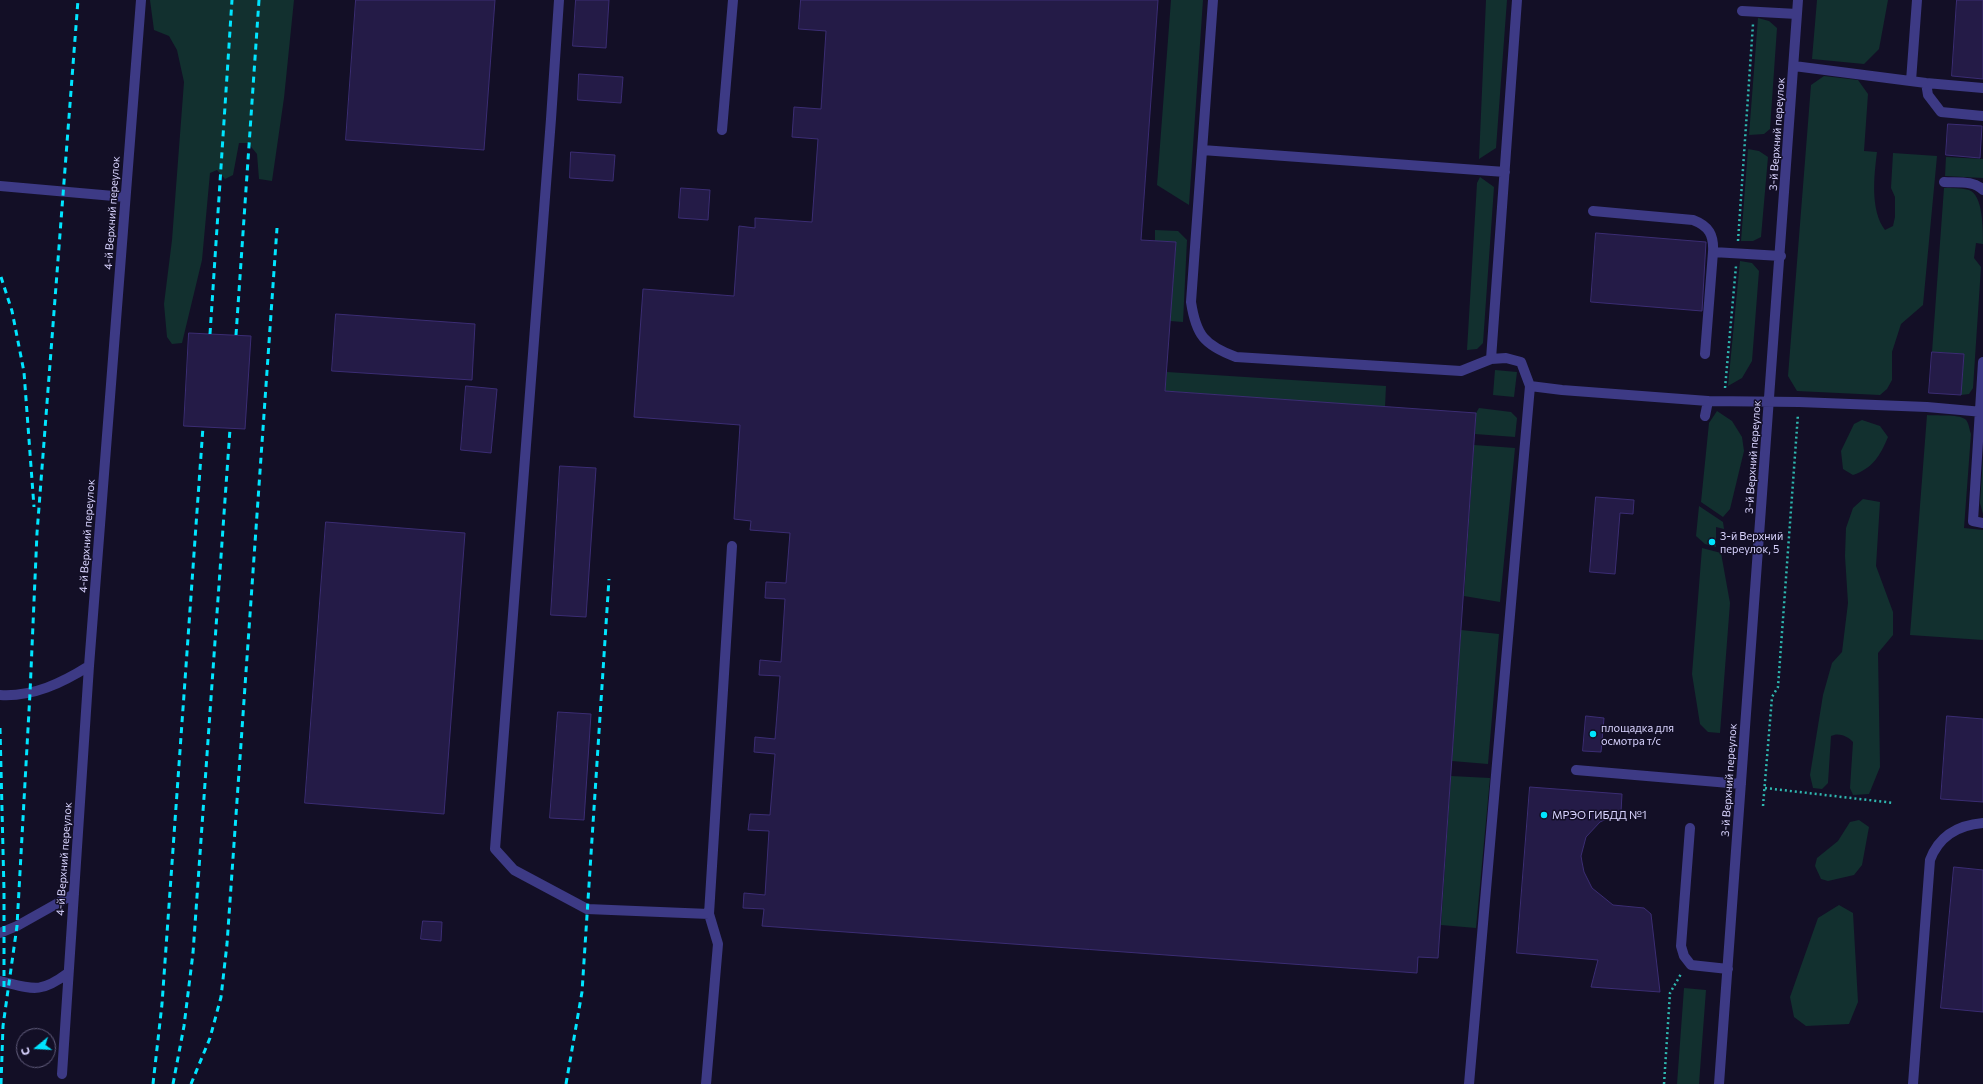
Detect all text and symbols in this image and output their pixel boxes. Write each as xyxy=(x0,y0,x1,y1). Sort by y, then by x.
street label: 3-й Верхний переулок xyxy=(1766,77,1788,191)
street label: 4-й Верхний переулок xyxy=(101,156,123,270)
street label: 3-й Верхний переулок xyxy=(1742,400,1764,514)
street label: 4-й Верхний переулок xyxy=(76,479,98,593)
place label: 3-й Верхний переулок, 5 xyxy=(1720,529,1783,555)
marker: 3-й Верхний переулок, 5 xyxy=(1707,537,1717,547)
place label: площадка для осмотра т/с xyxy=(1601,721,1674,747)
street label: 3-й Верхний переулок xyxy=(1718,723,1740,837)
marker: площадка для осмотра т/с xyxy=(1588,729,1598,739)
street label: 4-й Верхний переулок xyxy=(53,802,75,916)
place label: МРЭО ГИБДД №1 xyxy=(1552,808,1647,822)
marker: МРЭО ГИБДД №1 xyxy=(1539,810,1549,820)
north arrow xyxy=(16,1028,56,1068)
text: С xyxy=(18,1046,32,1057)

